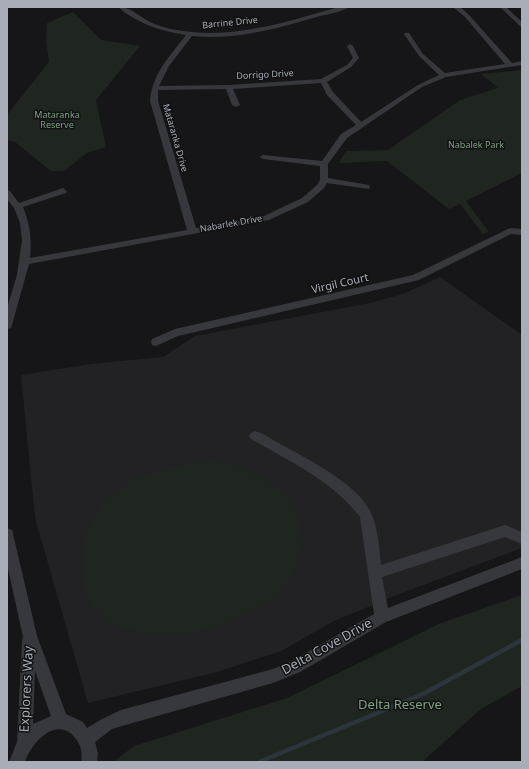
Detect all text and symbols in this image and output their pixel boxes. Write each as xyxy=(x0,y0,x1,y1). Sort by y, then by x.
street label: Barrine Drive xyxy=(202,15,258,31)
street label: Dorrigo Drive xyxy=(236,68,294,82)
street label: Mataranka Drive xyxy=(160,103,190,173)
park label: Mataranka Reserve xyxy=(34,110,80,131)
park label: Nabalek Park xyxy=(448,140,504,150)
street label: Nabarlek Drive xyxy=(199,213,263,235)
street label: Virgil Court xyxy=(310,271,370,297)
street label: Delta Cove Drive xyxy=(279,616,375,678)
street label: Explorers Way xyxy=(17,645,37,733)
park label: Delta Reserve xyxy=(358,697,442,713)

